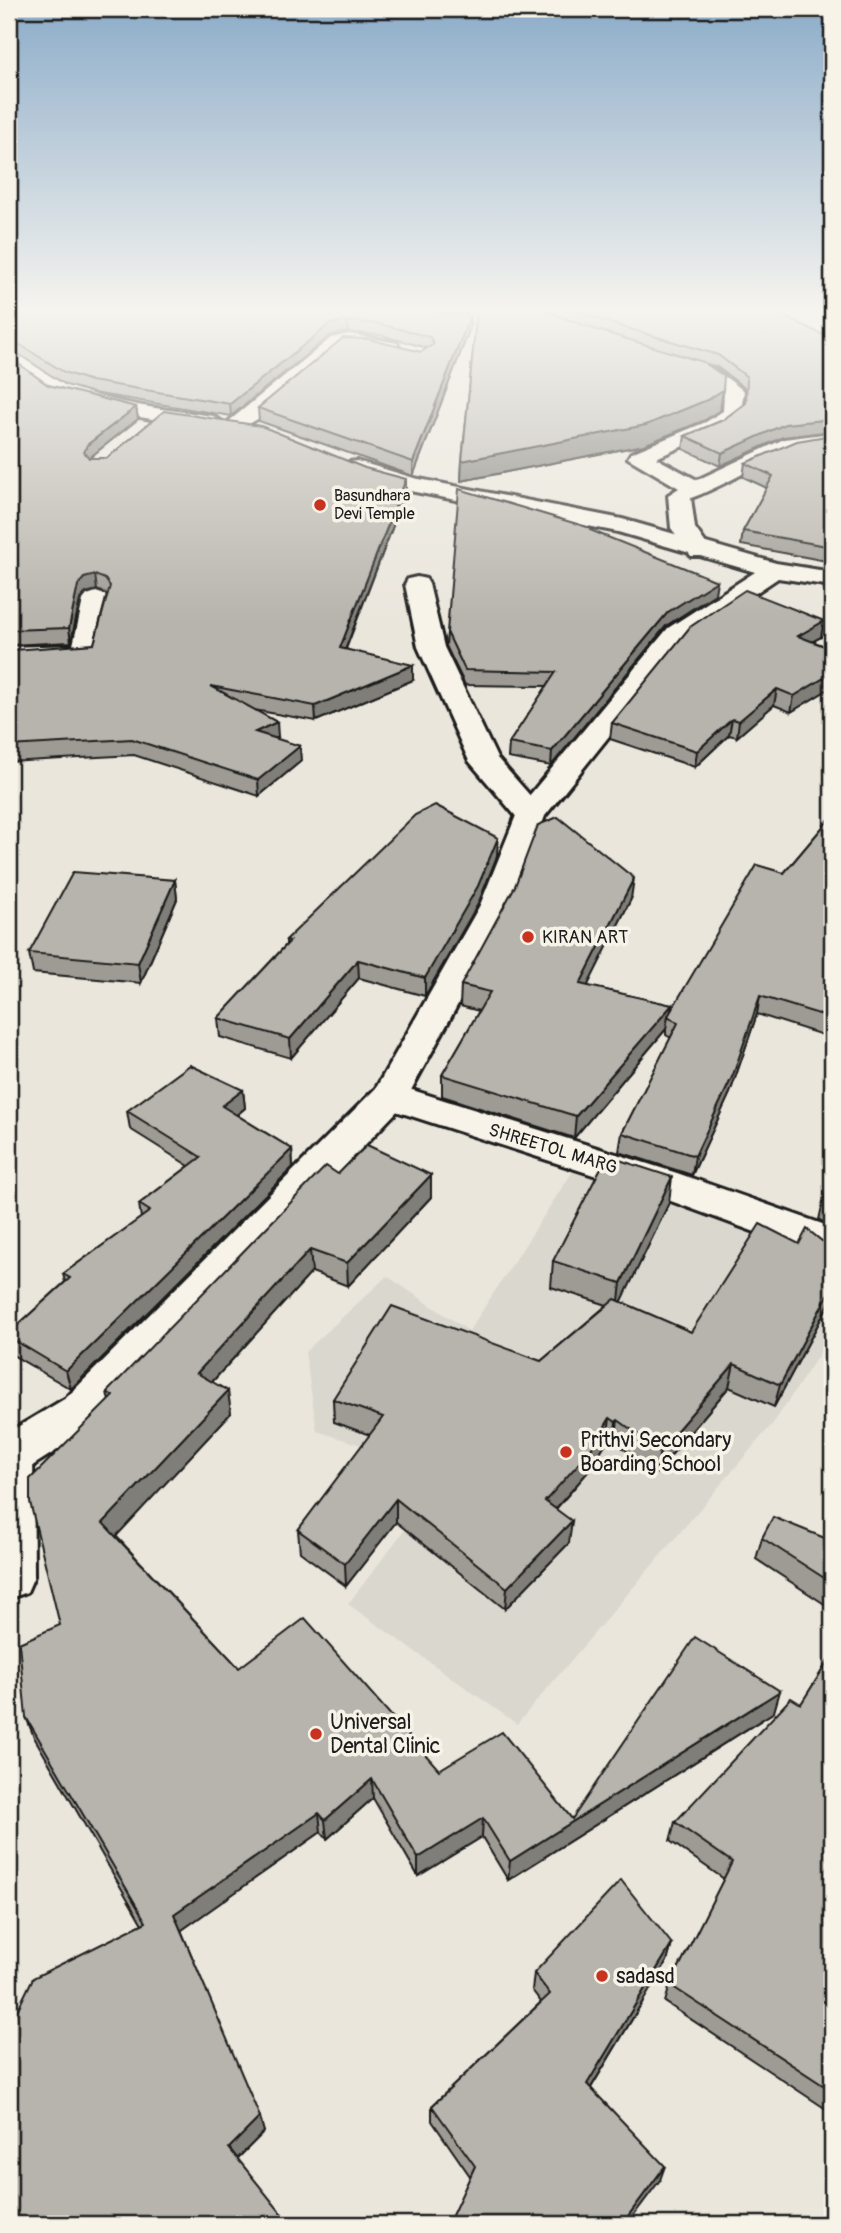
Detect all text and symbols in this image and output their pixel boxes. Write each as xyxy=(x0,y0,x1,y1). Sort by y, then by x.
place label: Basundhara Devi Temple xyxy=(334,486,415,524)
marker: Basundhara Devi Temple xyxy=(312,497,328,513)
place label: KIRAN ART xyxy=(542,926,628,949)
marker: KIRAN ART xyxy=(520,929,536,945)
street label: SHREETOL MARG xyxy=(486,1118,620,1180)
place label: Prithvi Secondary Boarding School xyxy=(580,1427,731,1478)
marker: Prithvi Secondary Boarding School xyxy=(558,1444,574,1460)
place label: Universal Dental Clinic xyxy=(330,1709,440,1760)
marker: Universal Dental Clinic xyxy=(308,1726,324,1742)
place label: sadasd xyxy=(616,1963,675,1990)
marker: sadasd xyxy=(594,1968,610,1984)

